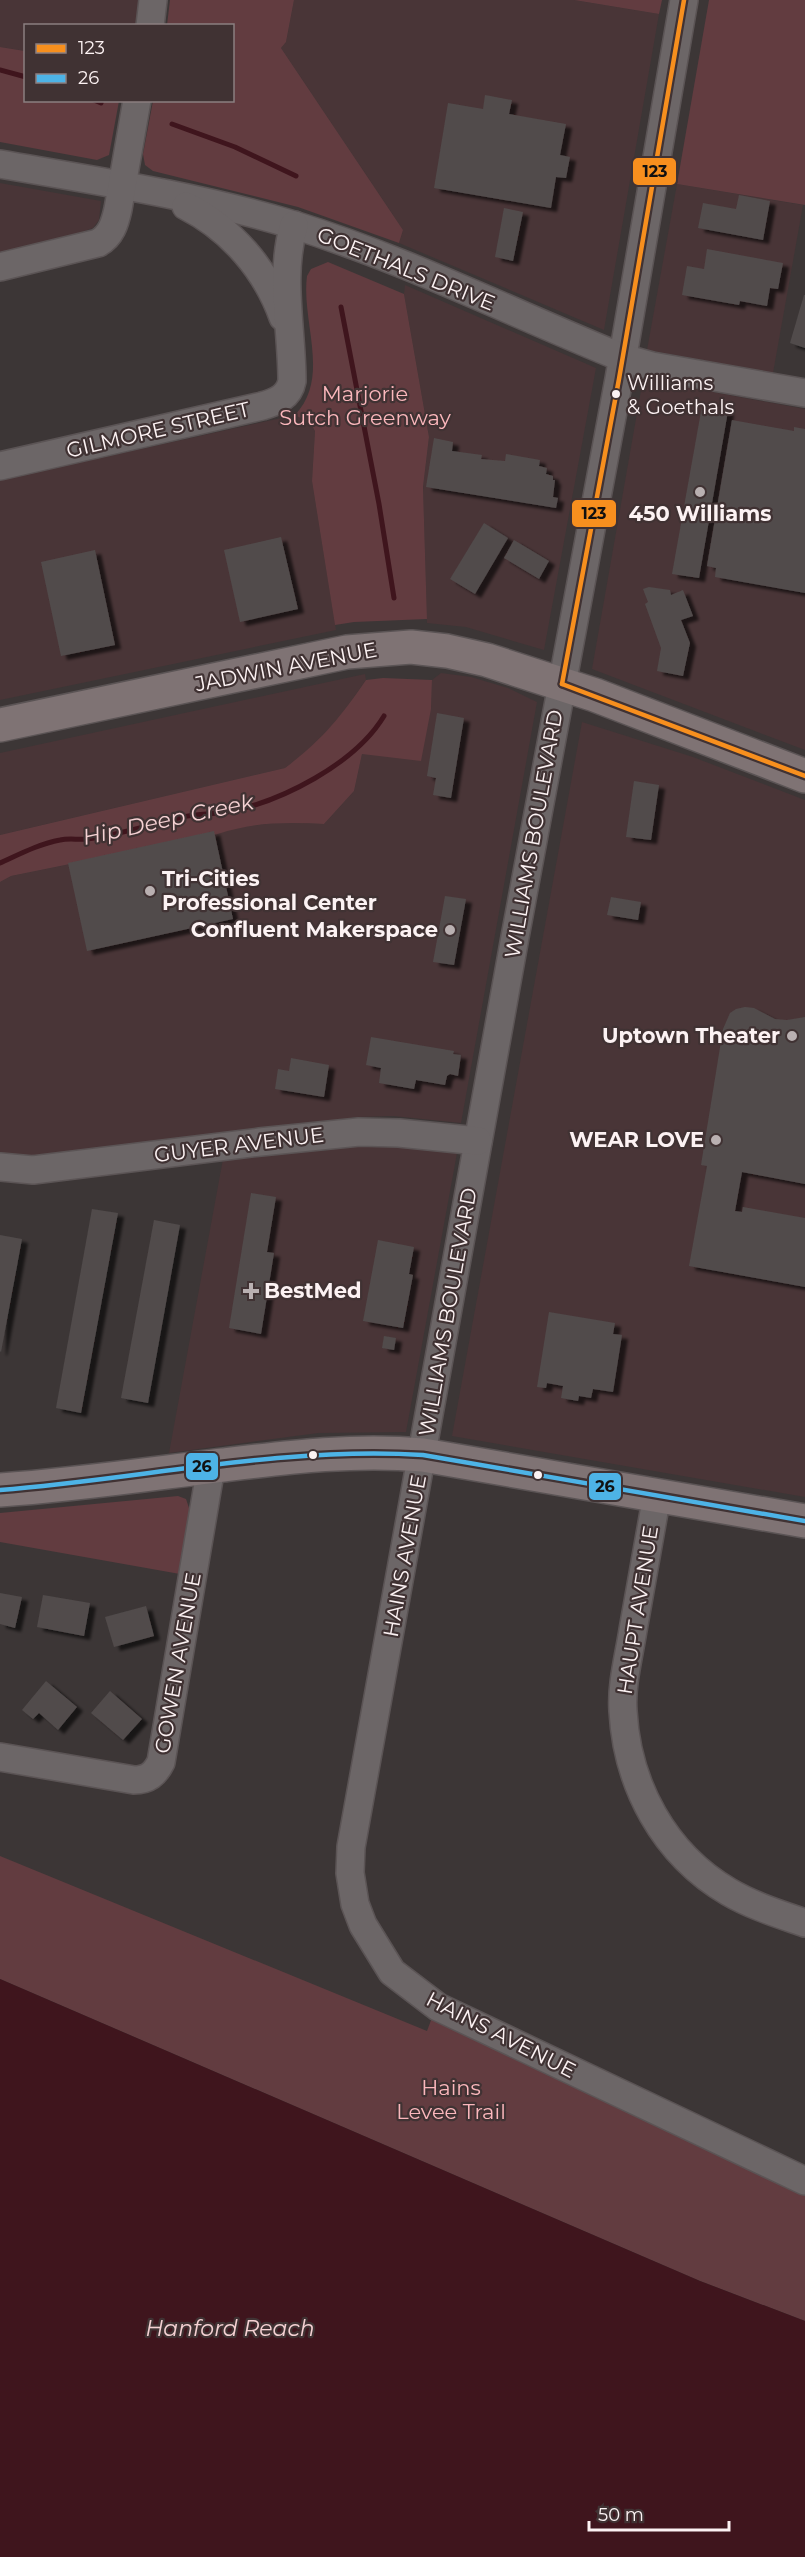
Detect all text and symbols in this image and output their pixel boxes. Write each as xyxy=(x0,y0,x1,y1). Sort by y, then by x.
legend xyxy=(24,24,234,102)
text: 123 xyxy=(78,37,105,59)
text: 26 xyxy=(78,67,99,89)
line badge: 123 xyxy=(632,157,677,186)
text: 123 xyxy=(642,162,668,181)
street label: GOETHALS DRIVE xyxy=(314,221,499,316)
place label: Williams & Goethals xyxy=(627,371,735,419)
park label: Marjorie Sutch Greenway xyxy=(279,381,451,430)
marker: Williams & Goethals xyxy=(610,388,622,400)
street label: GILMORE STREET xyxy=(64,396,252,463)
marker: 450 Williams xyxy=(693,485,707,499)
line badge: 123 xyxy=(571,499,617,528)
place label: 450 Williams xyxy=(629,501,771,526)
text: 123 xyxy=(581,504,607,523)
street label: JADWIN AVENUE xyxy=(192,637,379,697)
street label: WILLIAMS BOULEVARD xyxy=(499,708,568,960)
water label: Hip Deep Creek xyxy=(80,788,257,851)
place label: Tri-Cities Professional Center xyxy=(162,866,377,915)
marker: Tri-Cities Professional Center xyxy=(143,884,157,898)
place label: Confluent Makerspace xyxy=(191,917,438,942)
marker: Confluent Makerspace xyxy=(443,923,457,937)
place label: Uptown Theater xyxy=(602,1023,780,1048)
marker: Uptown Theater xyxy=(785,1029,799,1043)
street label: GUYER AVENUE xyxy=(153,1122,325,1167)
place label: WEAR LOVE xyxy=(569,1127,704,1152)
marker: WEAR LOVE xyxy=(709,1133,723,1147)
street label: WILLIAMS BOULEVARD xyxy=(413,1186,482,1438)
place label: BestMed xyxy=(264,1278,361,1303)
marker: BestMed xyxy=(242,1282,260,1300)
unlabelled marker xyxy=(307,1449,319,1461)
line badge: 26 xyxy=(185,1452,219,1481)
text: 26 xyxy=(192,1457,212,1476)
unlabelled marker xyxy=(532,1469,544,1481)
line badge: 26 xyxy=(588,1472,622,1501)
street label: HAINS AVENUE xyxy=(378,1473,431,1639)
text: 26 xyxy=(595,1477,615,1496)
street label: HAUPT AVENUE xyxy=(612,1524,663,1696)
street label: GOWEN AVENUE xyxy=(149,1570,206,1755)
street label: HAINS AVENUE xyxy=(422,1986,580,2083)
park label: Hains Levee Trail xyxy=(396,2075,506,2124)
water label: Hanford Reach xyxy=(145,2315,315,2342)
scale bar xyxy=(589,2494,728,2532)
text: 50 m xyxy=(598,2504,644,2526)

